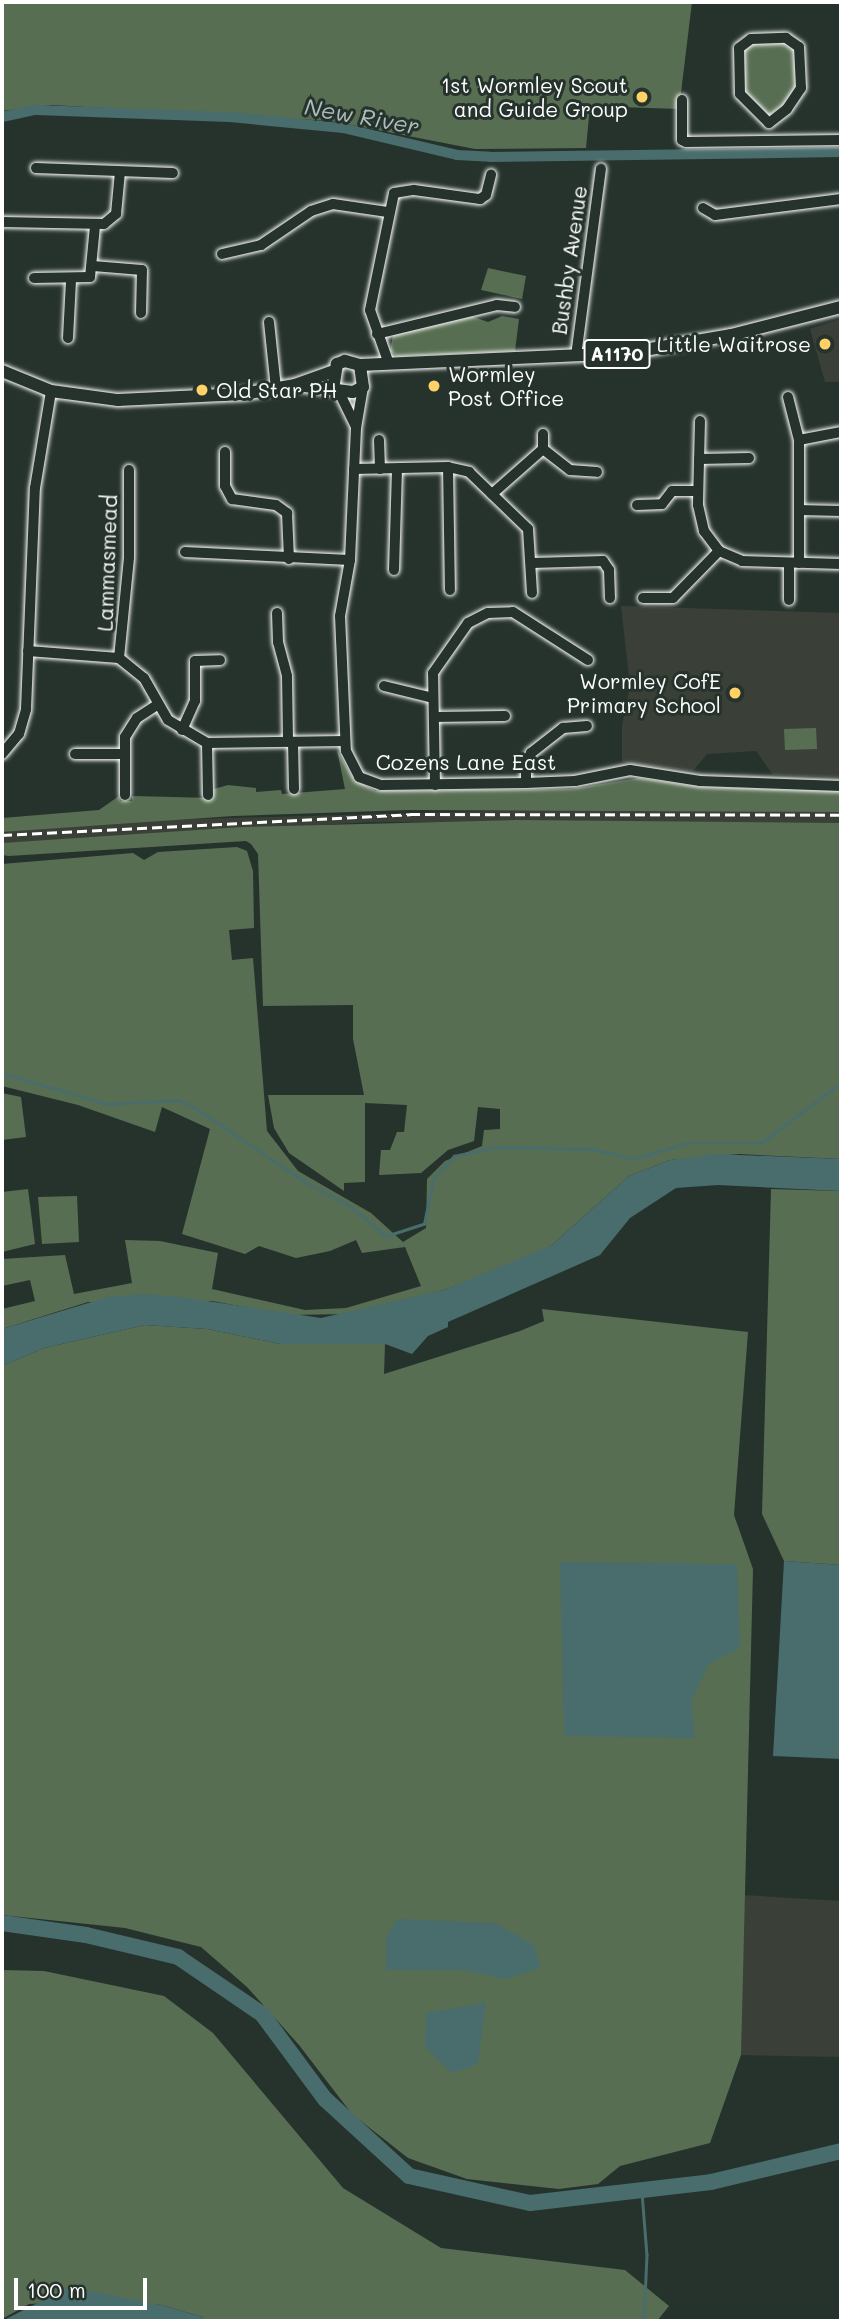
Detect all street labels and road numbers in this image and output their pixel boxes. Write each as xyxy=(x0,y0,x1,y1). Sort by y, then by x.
street label: Bushby Avenue xyxy=(546,184,592,336)
road number: A1170 xyxy=(582,338,652,370)
street label: Lammasmead xyxy=(92,494,122,632)
street label: Cozens Lane East xyxy=(376,749,556,775)

